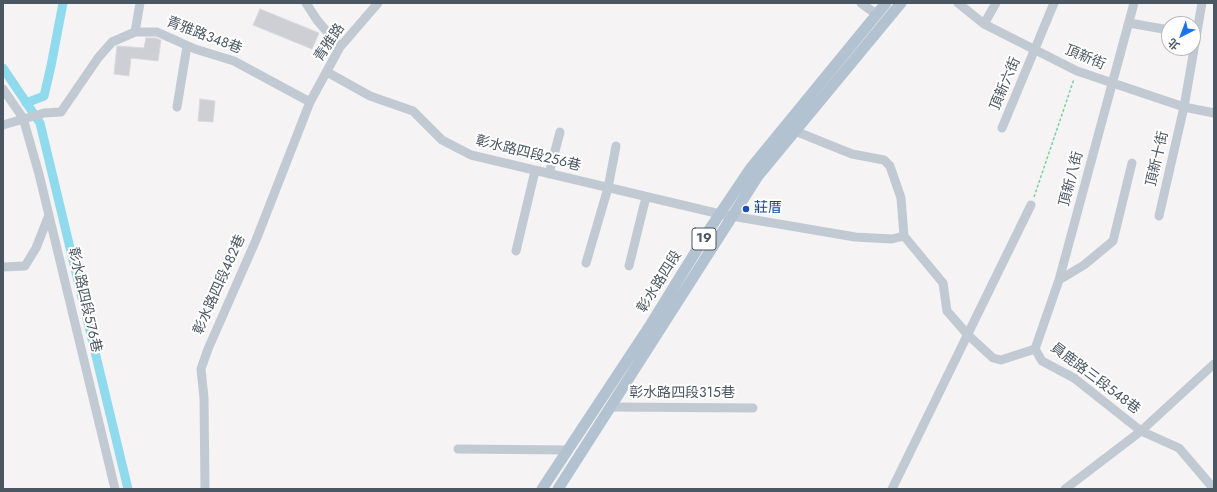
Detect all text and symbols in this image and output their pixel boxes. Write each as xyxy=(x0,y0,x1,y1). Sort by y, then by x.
street label: 青雅路348巷 xyxy=(164,14,244,58)
north arrow xyxy=(1161,16,1201,56)
street label: 青雅路 xyxy=(311,21,349,65)
text: 北 xyxy=(1164,35,1183,54)
street label: 頂新街 xyxy=(1062,42,1108,74)
street label: 頂新六街 xyxy=(987,55,1025,113)
street label: 頂新十街 xyxy=(1144,130,1172,188)
street label: 彰水路四段256巷 xyxy=(474,133,582,175)
street label: 頂新八街 xyxy=(1057,150,1087,208)
place label: 莊厝 xyxy=(754,201,782,217)
marker: 莊厝 xyxy=(741,204,751,214)
road number: 19 xyxy=(692,228,716,250)
street label: 彰水路四段482巷 xyxy=(190,232,250,338)
street label: 彰水路四段576巷 xyxy=(64,246,104,354)
street label: 彰水路四段 xyxy=(634,248,686,316)
street label: 員鹿路三段548巷 xyxy=(1047,340,1143,418)
street label: 彰水路四段315巷 xyxy=(629,386,735,402)

